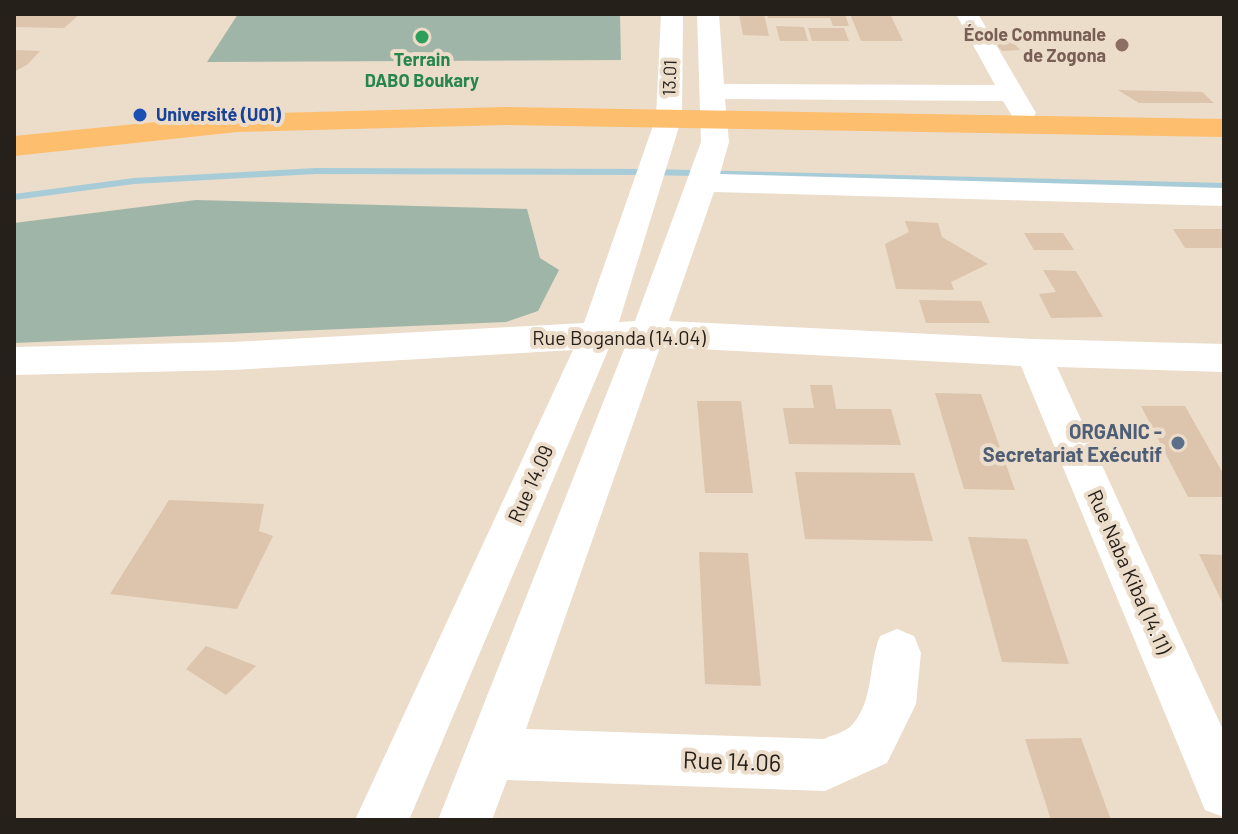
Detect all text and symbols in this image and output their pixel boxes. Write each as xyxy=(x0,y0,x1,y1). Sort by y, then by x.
place label: École Communale de Zogona xyxy=(964,24,1106,66)
marker: Terrain DABO Boukary xyxy=(413,28,431,46)
marker: École Communale de Zogona xyxy=(1113,36,1131,54)
place label: Terrain DABO Boukary xyxy=(365,49,479,92)
street label: 13.01 xyxy=(659,60,681,96)
place label: Université (U01) xyxy=(156,104,281,126)
marker: Université (U01) xyxy=(131,106,149,124)
street label: Rue Boganda (14.04) xyxy=(532,326,706,350)
place label: ORGANIC - Secretariat Exécutif xyxy=(983,420,1162,467)
marker: ORGANIC - Secretariat Exécutif xyxy=(1169,434,1187,452)
street label: Rue 14.09 xyxy=(503,442,559,526)
street label: Rue Naba Kiba (14.11) xyxy=(1082,486,1176,658)
street label: Rue 14.06 xyxy=(682,746,782,778)

